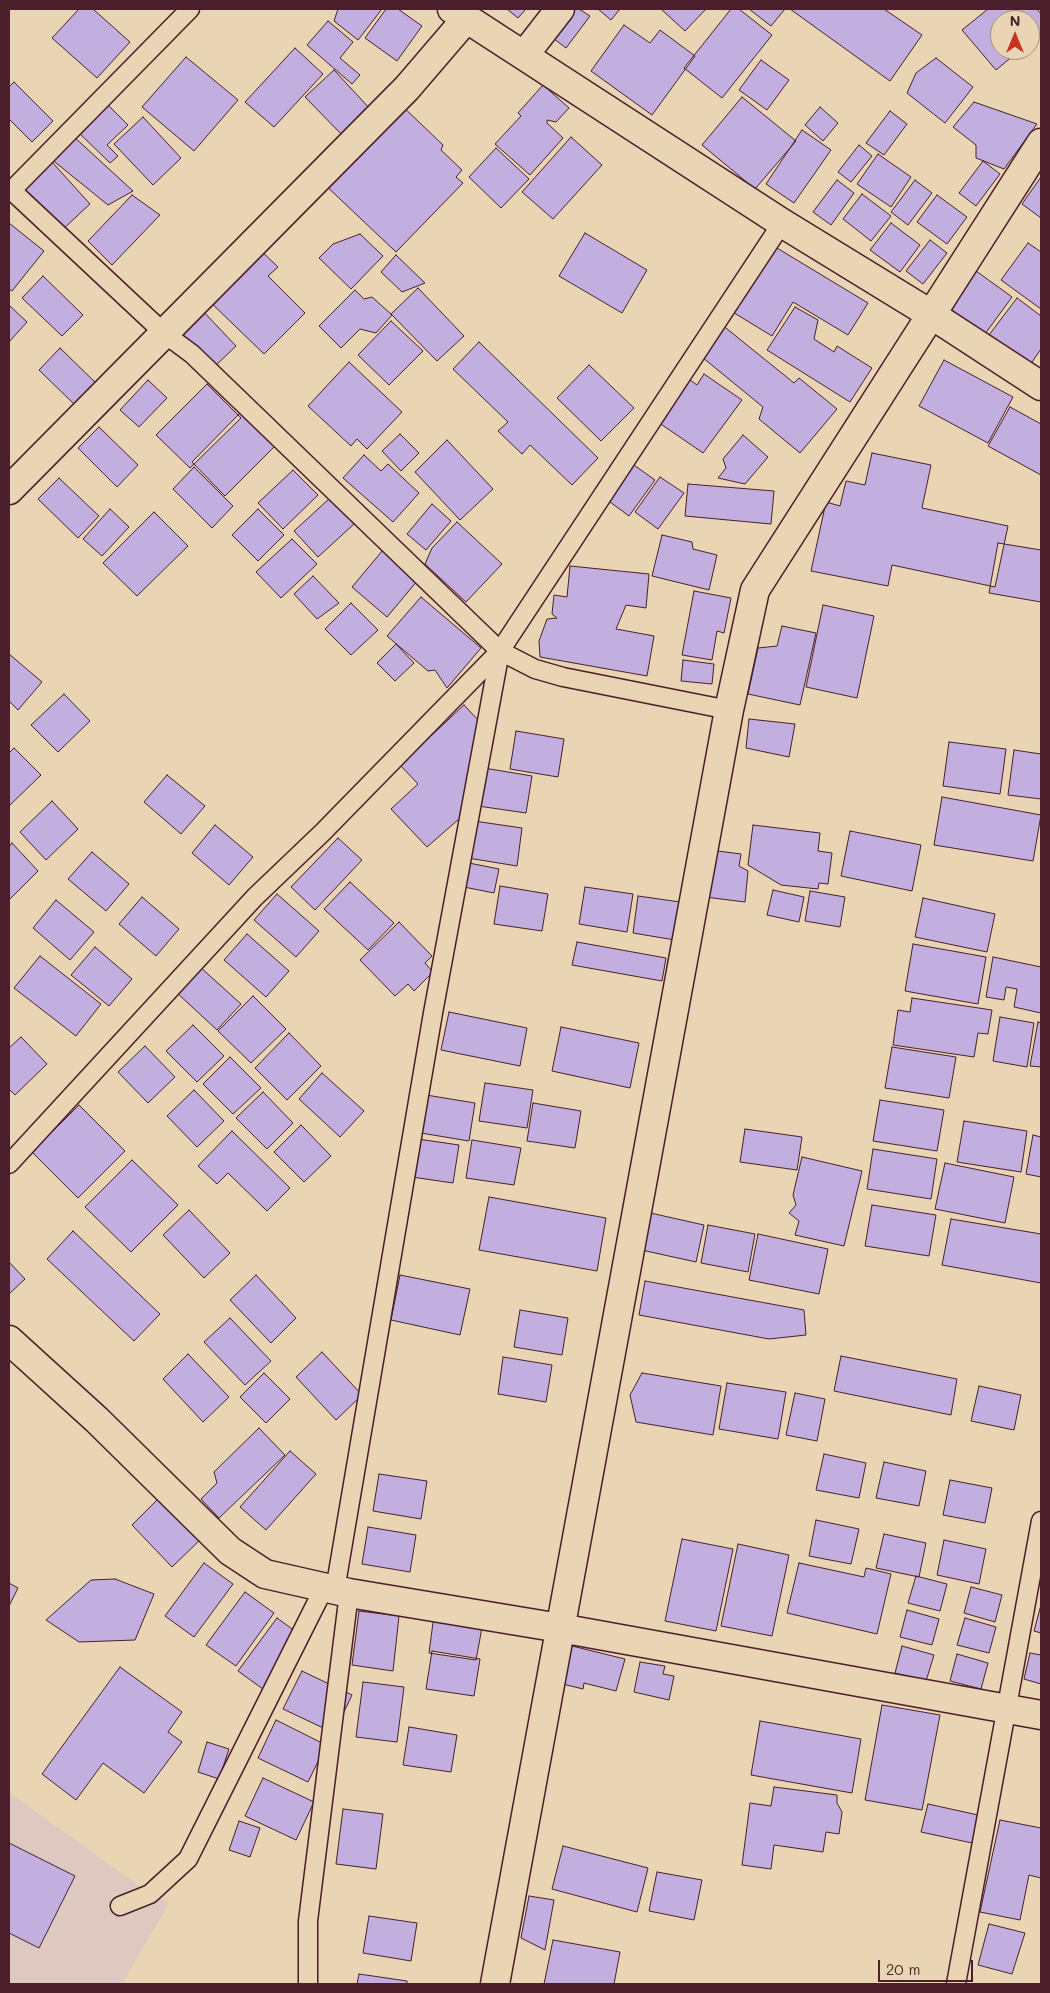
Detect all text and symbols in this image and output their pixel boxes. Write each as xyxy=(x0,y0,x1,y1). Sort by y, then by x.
north arrow xyxy=(990,10,1040,60)
text: N xyxy=(1010,11,1020,30)
scale bar xyxy=(880,1950,975,1982)
text: 20 m xyxy=(886,1959,920,1979)

